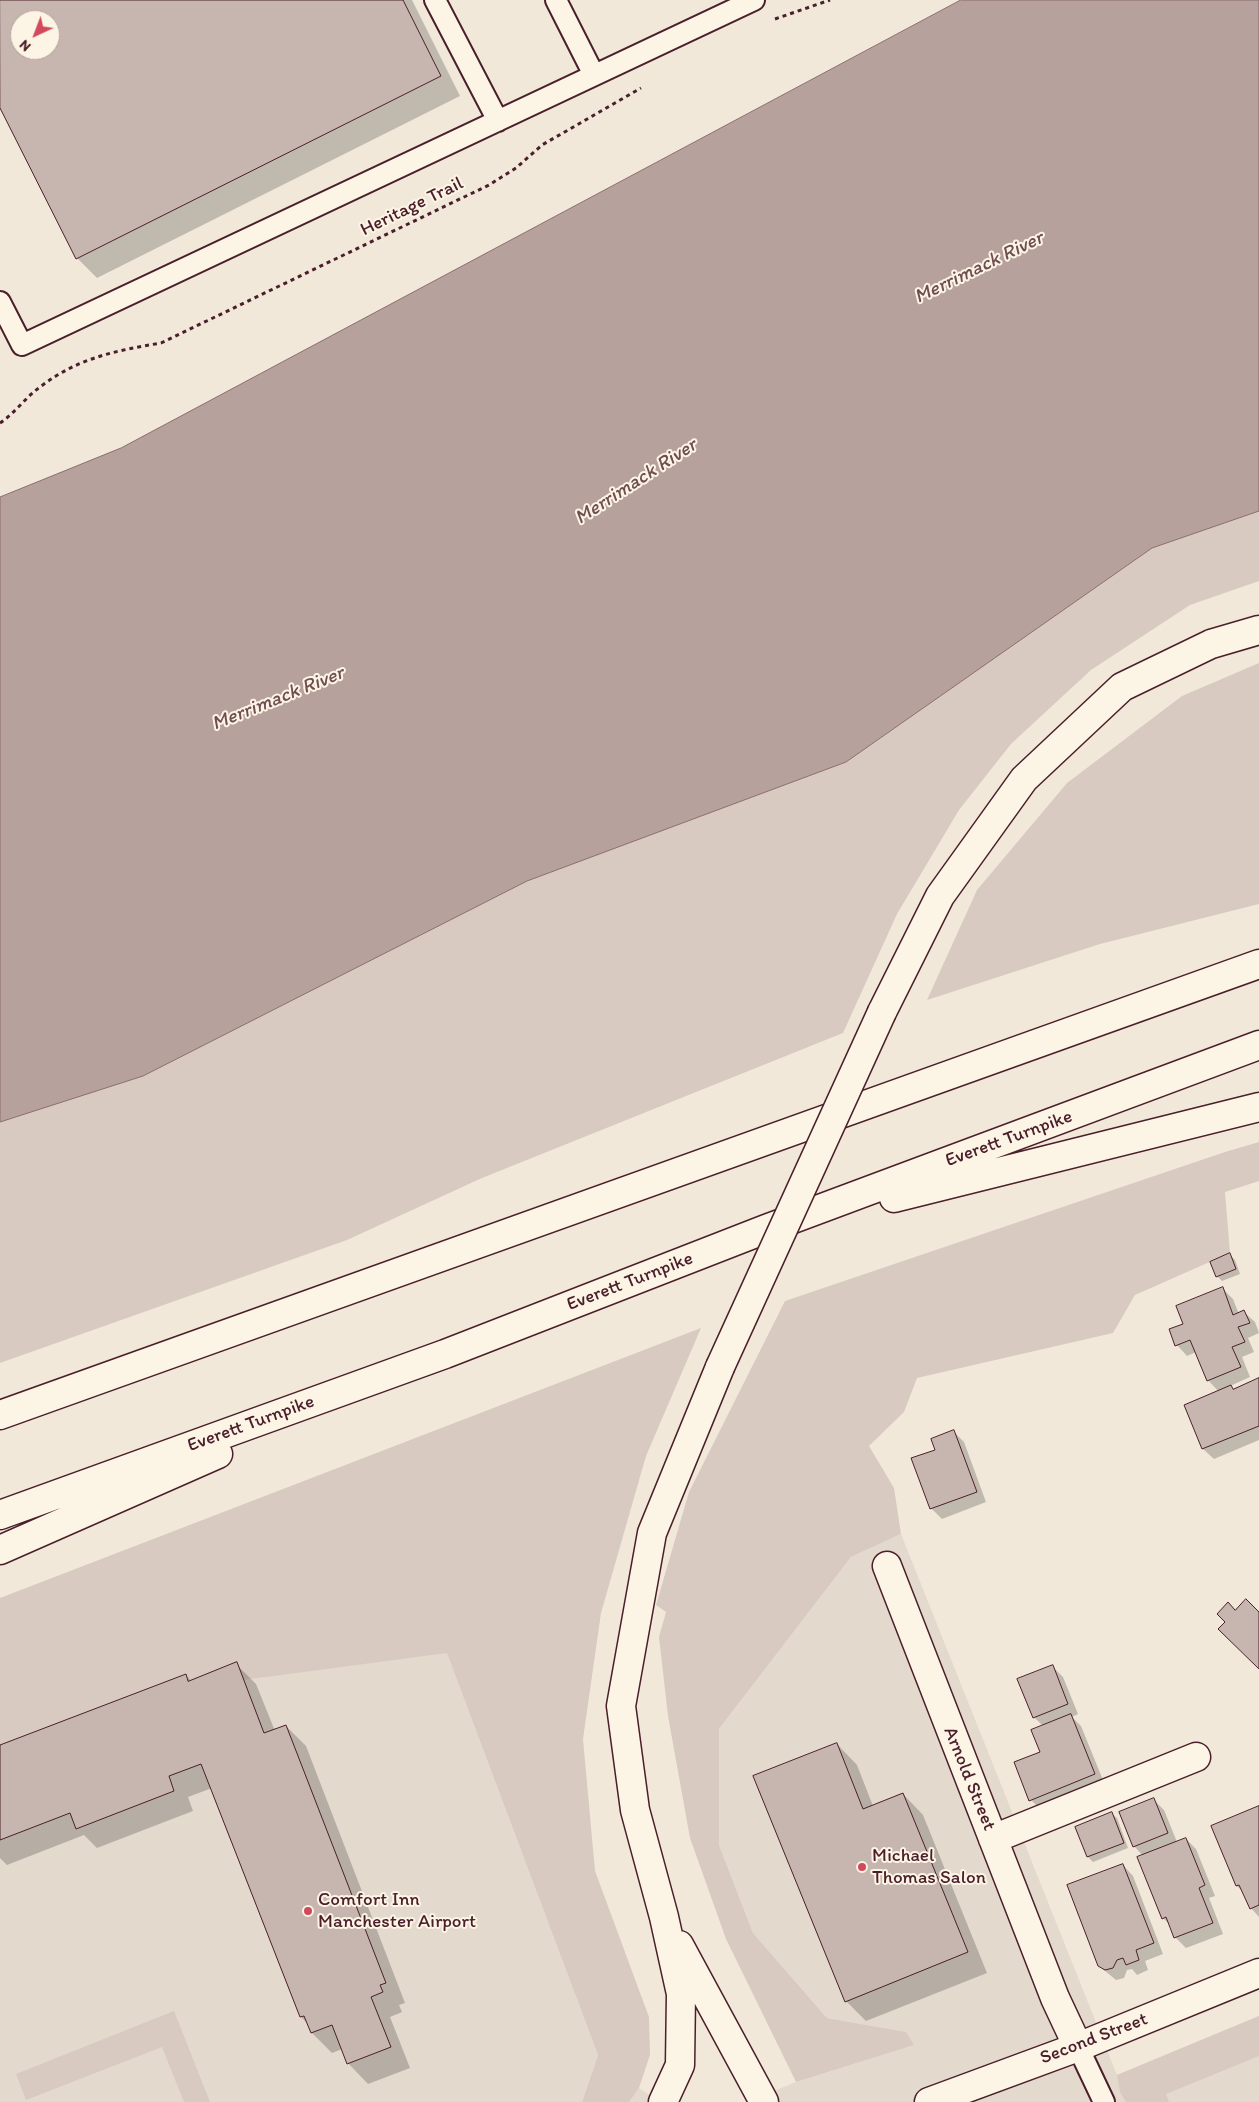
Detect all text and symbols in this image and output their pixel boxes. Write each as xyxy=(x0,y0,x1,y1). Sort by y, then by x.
north arrow xyxy=(10,10,60,60)
text: N xyxy=(16,36,34,55)
street label: Heritage Trail xyxy=(357,172,467,242)
water label: Merrimack River xyxy=(911,226,1047,310)
water label: Merrimack River xyxy=(570,434,702,530)
water label: Merrimack River xyxy=(208,662,348,736)
street label: Everett Turnpike xyxy=(942,1105,1076,1173)
street label: Everett Turnpike xyxy=(564,1247,696,1317)
street label: Everett Turnpike xyxy=(184,1390,318,1458)
street label: Arnold Street xyxy=(938,1724,1000,1834)
place label: Michael Thomas Salon xyxy=(872,1845,986,1889)
marker: Michael Thomas Salon xyxy=(856,1861,868,1873)
place label: Comfort Inn Manchester Airport xyxy=(318,1889,476,1933)
marker: Comfort Inn Manchester Airport xyxy=(302,1905,314,1917)
street label: Second Street xyxy=(1037,2008,1151,2070)

